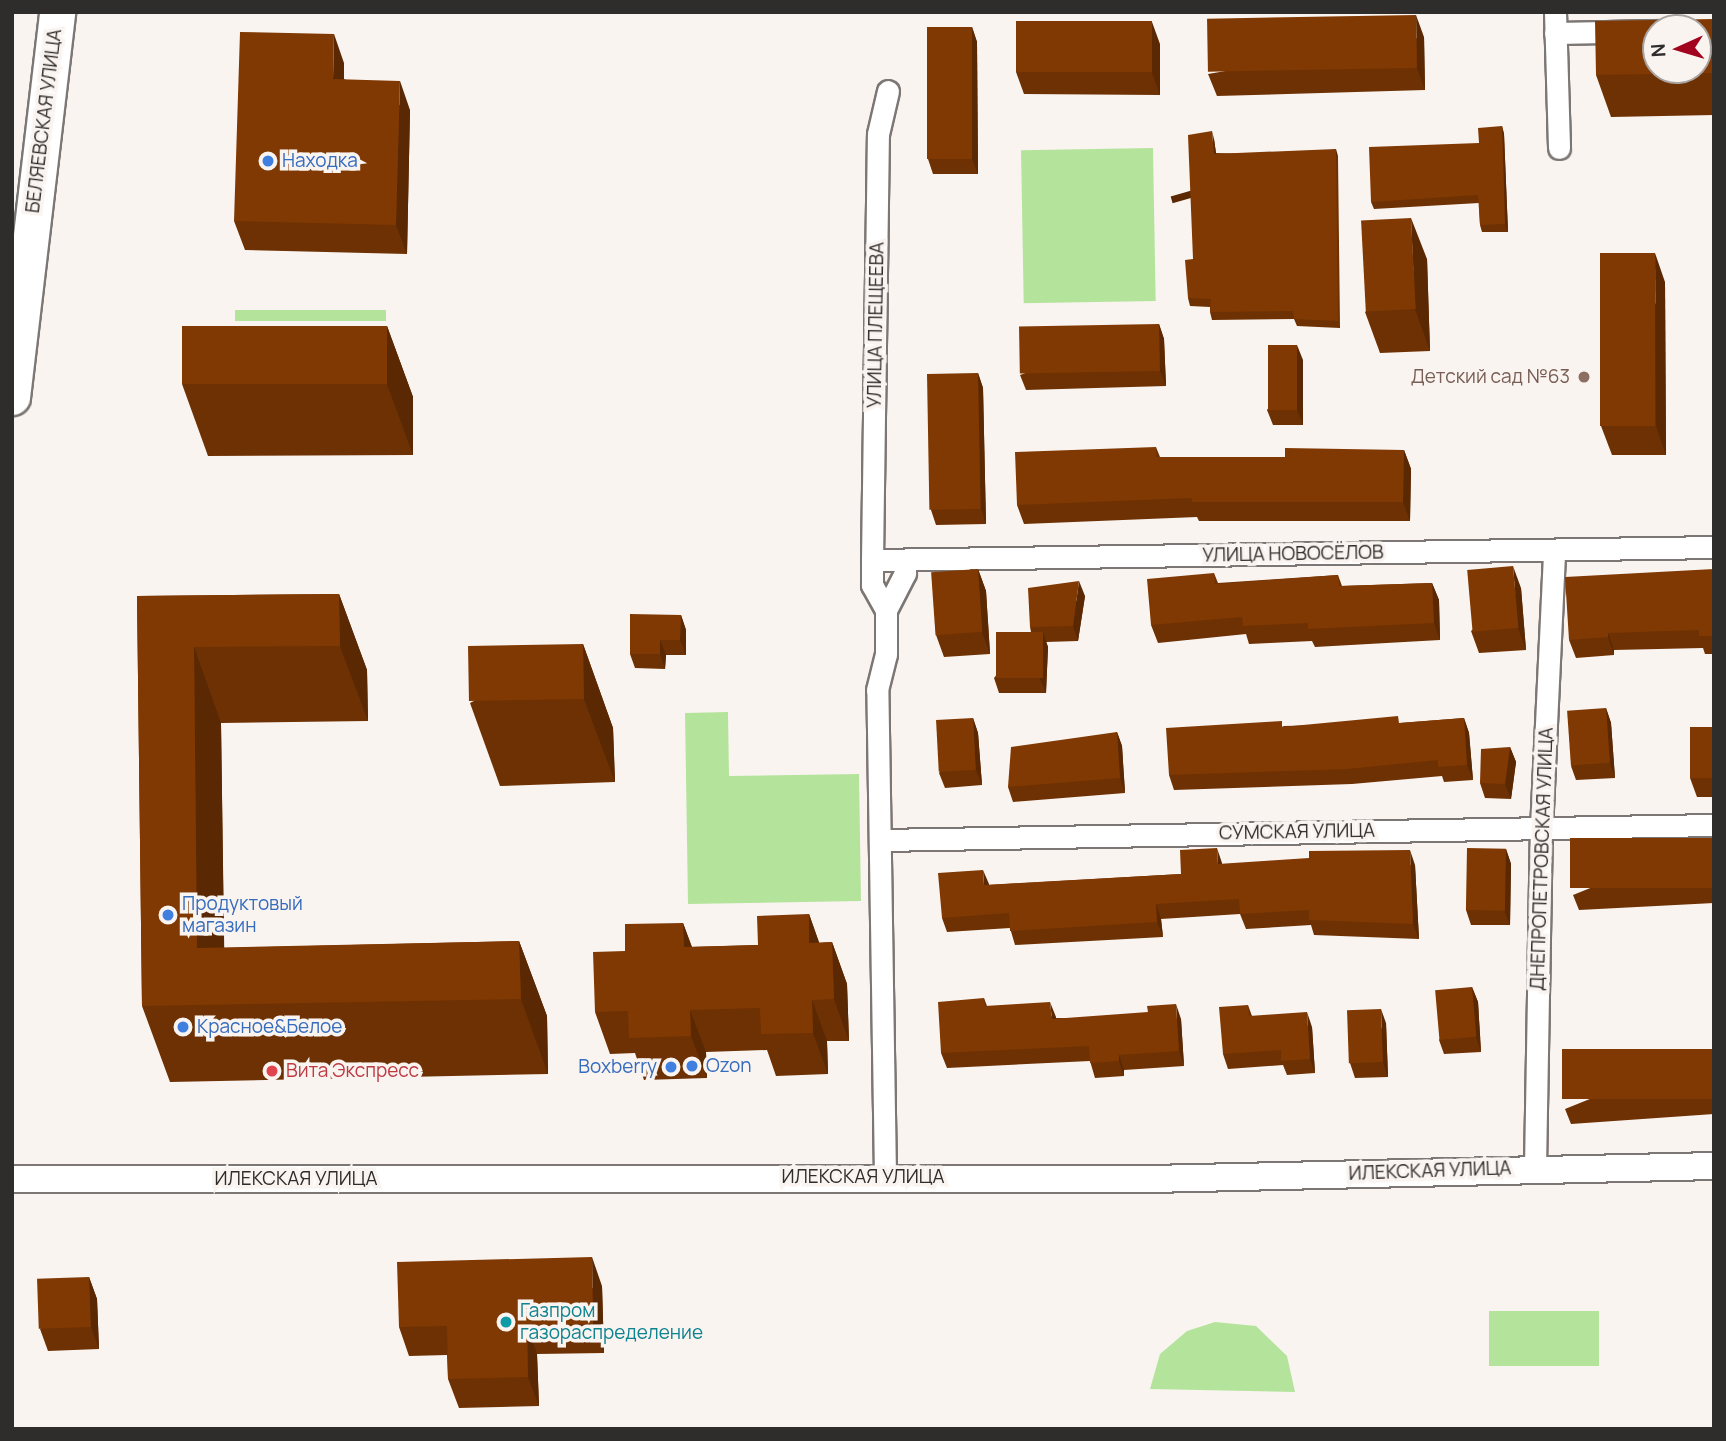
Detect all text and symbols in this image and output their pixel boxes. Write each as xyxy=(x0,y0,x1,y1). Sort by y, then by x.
north arrow xyxy=(1642,14,1712,84)
street label: БЕЛЯЕВСКАЯ УЛИЦА xyxy=(21,28,67,214)
text: N xyxy=(1645,43,1671,58)
place label: Находка xyxy=(282,150,358,172)
marker: Находка xyxy=(260,153,276,169)
street label: УЛИЦА ПЛЕЩЕЕВА xyxy=(863,242,889,408)
place label: Детский сад №63 xyxy=(1411,366,1570,388)
marker: Детский сад №63 xyxy=(1576,369,1592,385)
street label: УЛИЦА НОВОСЁЛОВ xyxy=(1202,541,1384,567)
street label: ДНЕПРОПЕТРОВСКАЯ УЛИЦА xyxy=(1526,727,1558,991)
street label: СУМСКАЯ УЛИЦА xyxy=(1219,819,1375,845)
place label: Продуктовый магазин xyxy=(182,893,303,937)
marker: Продуктовый магазин xyxy=(160,907,176,923)
place label: Красное&Белое xyxy=(197,1016,342,1038)
marker: Красное&Белое xyxy=(175,1019,191,1035)
place label: Ozon xyxy=(706,1055,752,1077)
place label: Boxberry xyxy=(578,1056,657,1078)
marker: Ozon xyxy=(684,1058,700,1074)
marker: Boxberry xyxy=(663,1059,679,1075)
place label: Вита Экспресс xyxy=(286,1060,419,1082)
marker: Вита Экспресс xyxy=(264,1063,280,1079)
street label: ИЛЕКСКАЯ УЛИЦА xyxy=(1348,1157,1512,1185)
street label: ИЛЕКСКАЯ УЛИЦА xyxy=(782,1166,944,1188)
street label: ИЛЕКСКАЯ УЛИЦА xyxy=(215,1168,377,1190)
place label: Газпром газораспределение xyxy=(520,1300,703,1344)
marker: Газпром газораспределение xyxy=(498,1314,514,1330)

